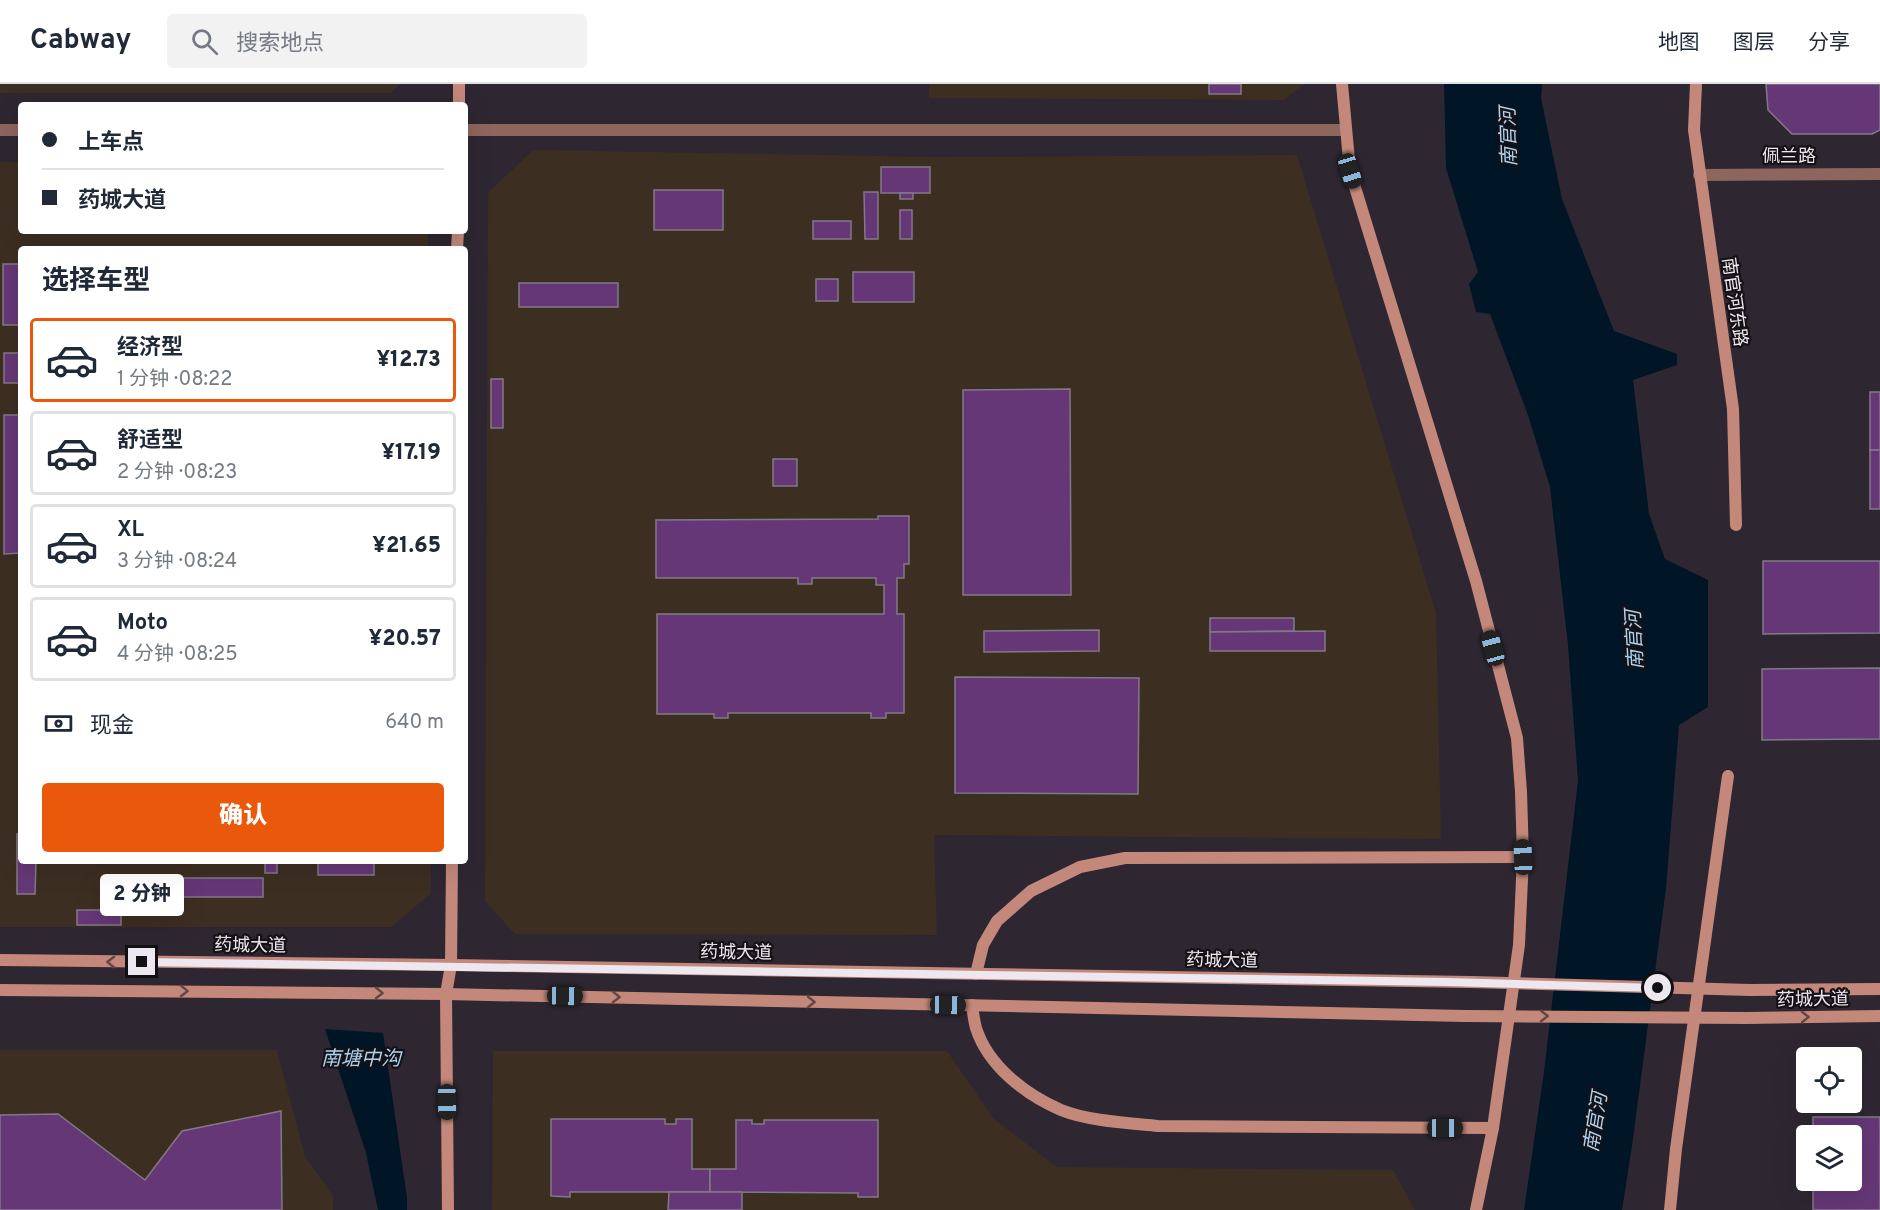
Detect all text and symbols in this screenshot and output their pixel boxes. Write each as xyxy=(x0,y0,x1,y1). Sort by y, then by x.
search box xyxy=(167,14,587,68)
text: Cabway xyxy=(30,23,131,59)
icon: search xyxy=(188,25,221,58)
text: 地图 xyxy=(1658,30,1700,57)
text: 图层 xyxy=(1733,30,1775,57)
text: 分享 xyxy=(1808,30,1850,57)
text: 搜索地点 xyxy=(236,31,324,58)
water label: 南官河 xyxy=(1496,102,1524,167)
text: 上车点 xyxy=(78,130,144,157)
street label: 佩兰路 xyxy=(1762,146,1816,169)
car xyxy=(1336,151,1364,191)
text: 药城大道 xyxy=(78,188,166,215)
street label: 南官河东路 xyxy=(1716,256,1751,348)
text: 选择车型 xyxy=(42,265,150,299)
icon: car xyxy=(45,333,99,387)
text: 经济型 xyxy=(117,335,183,362)
text: ¥12.73 xyxy=(376,347,441,374)
text: 1 分钟 · 08:22 xyxy=(117,367,233,393)
icon: car xyxy=(45,426,99,480)
text: 舒适型 xyxy=(117,428,183,455)
text: ¥17.19 xyxy=(381,440,441,467)
text: 2 分钟 · 08:23 xyxy=(117,460,237,486)
text: XL xyxy=(117,517,144,544)
icon: car xyxy=(45,519,99,573)
text: ¥21.65 xyxy=(372,533,441,560)
text: 3 分钟 · 08:24 xyxy=(117,549,237,575)
water label: 南官河 xyxy=(1621,605,1651,671)
text: Moto xyxy=(117,610,168,637)
icon: car xyxy=(45,612,99,666)
text: ¥20.57 xyxy=(368,626,441,653)
car xyxy=(1480,628,1506,668)
text: 4 分钟 · 08:25 xyxy=(117,642,238,668)
icon: cash xyxy=(42,707,75,740)
text: 640 m xyxy=(385,710,444,736)
text: 现金 xyxy=(90,713,134,740)
button: 确认 xyxy=(42,783,444,852)
car xyxy=(1513,839,1533,875)
callout: 2 分钟 xyxy=(100,875,184,917)
text: 2 分钟 xyxy=(113,882,171,908)
street label: 药城大道 xyxy=(214,934,286,959)
street label: 药城大道 xyxy=(700,941,772,966)
route end xyxy=(128,948,155,975)
street label: 药城大道 xyxy=(1186,949,1258,974)
one-way arrow xyxy=(107,956,116,968)
route start xyxy=(1644,974,1671,1001)
one-way arrow xyxy=(180,985,189,997)
one-way arrow xyxy=(375,987,384,999)
car xyxy=(547,987,583,1005)
street label: 药城大道 xyxy=(1777,988,1849,1013)
one-way arrow xyxy=(612,991,621,1004)
one-way arrow xyxy=(807,995,816,1008)
car xyxy=(930,996,966,1014)
one-way arrow xyxy=(1540,1010,1549,1022)
one-way arrow xyxy=(1800,1011,1809,1023)
water label: 南塘中沟 xyxy=(321,1047,403,1073)
map controls xyxy=(1796,1047,1862,1191)
button: locate xyxy=(1796,1047,1862,1113)
car xyxy=(438,1084,456,1120)
water label: 南官河 xyxy=(1579,1087,1615,1154)
car xyxy=(1427,1119,1463,1137)
button: layers xyxy=(1796,1125,1862,1191)

